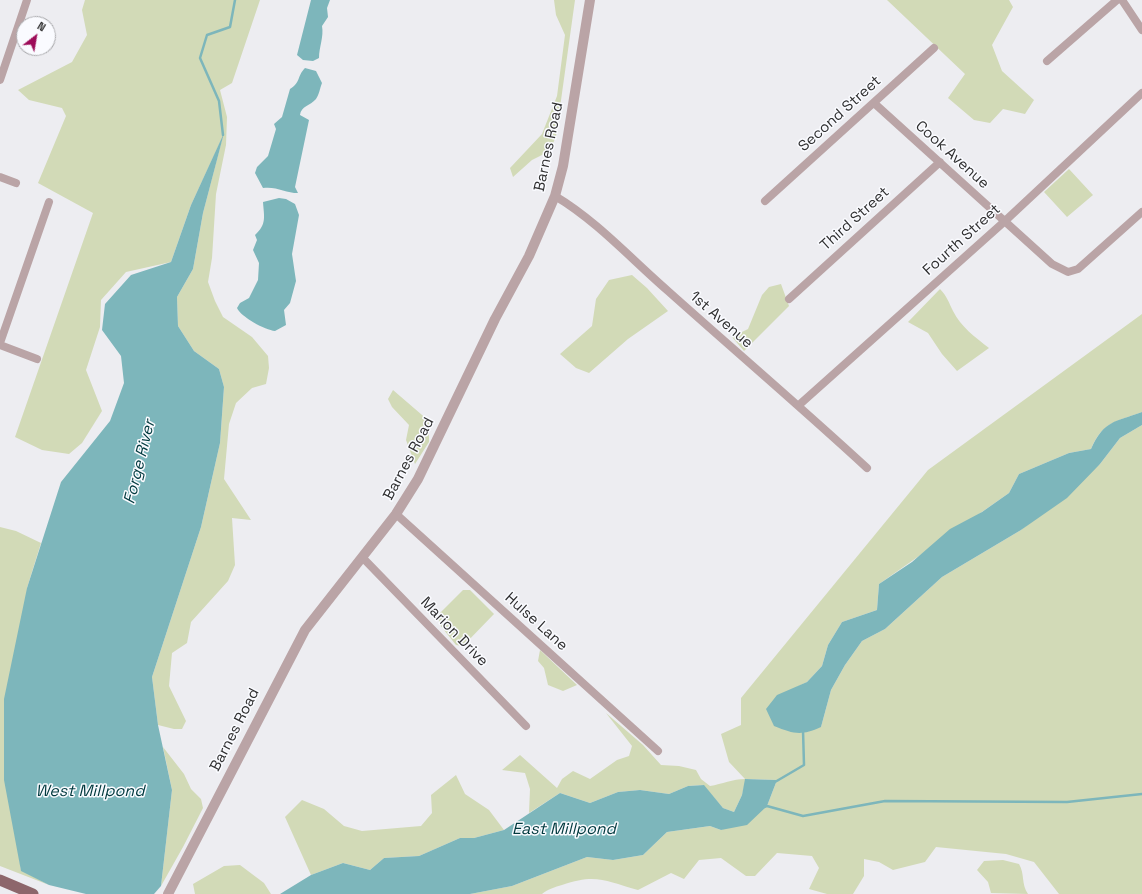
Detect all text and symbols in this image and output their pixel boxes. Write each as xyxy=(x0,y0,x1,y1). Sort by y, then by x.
north arrow xyxy=(16,16,56,56)
text: N xyxy=(35,19,48,34)
street label: Second Street xyxy=(795,72,885,156)
street label: Barnes Road xyxy=(531,101,567,193)
street label: Cook Avenue xyxy=(911,117,993,193)
street label: Third Street xyxy=(817,183,893,255)
street label: Fourth Street xyxy=(920,201,1004,279)
street label: 1st Avenue xyxy=(686,288,756,352)
street label: Barnes Road xyxy=(380,415,438,503)
water label: Forge River xyxy=(120,418,160,506)
street label: Hulse Lane xyxy=(501,589,571,655)
street label: Marion Drive xyxy=(417,594,491,670)
street label: Barnes Road xyxy=(206,685,264,775)
water label: West Millpond xyxy=(36,782,144,802)
water label: East Millpond xyxy=(512,820,616,840)

